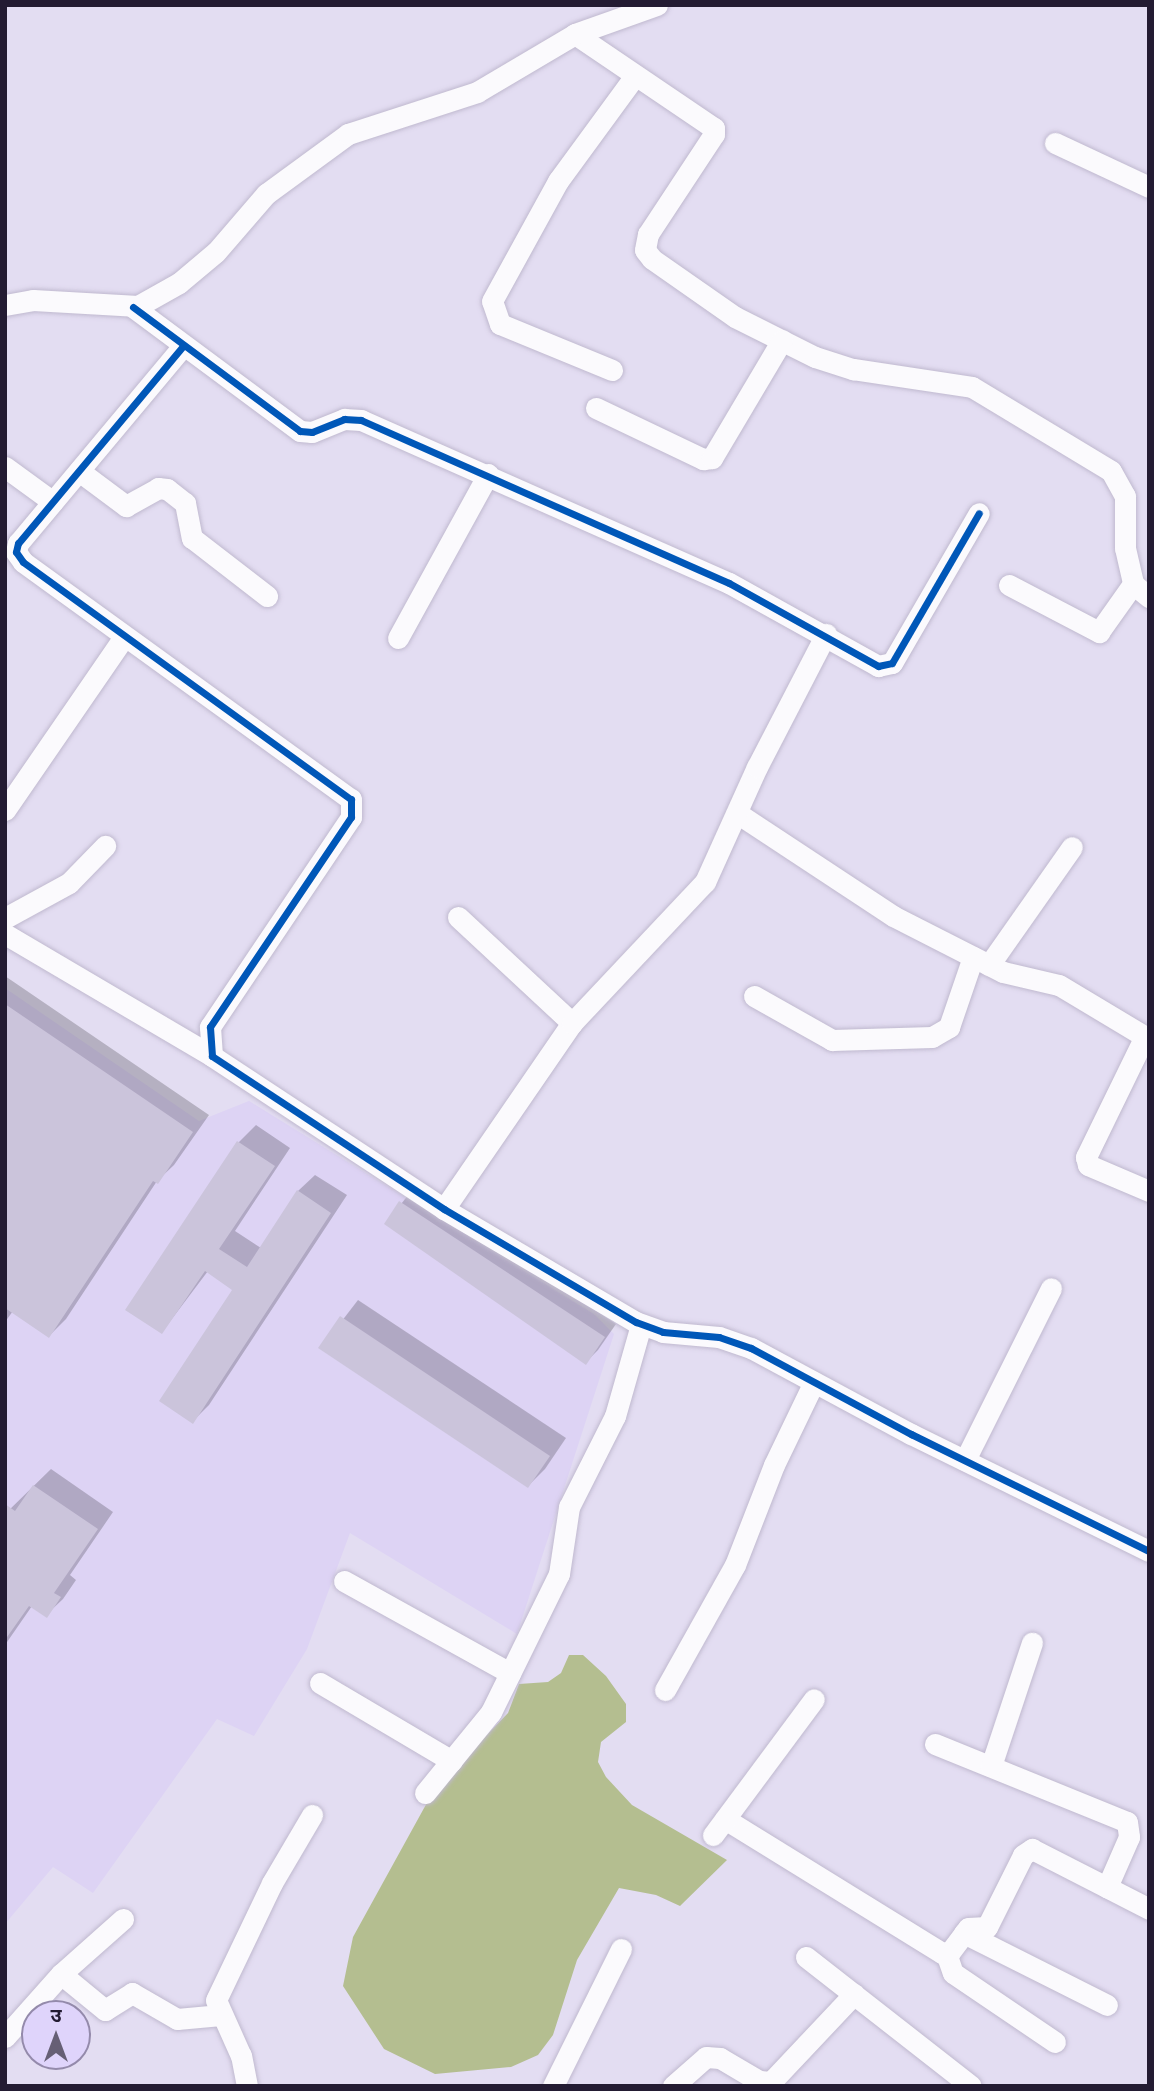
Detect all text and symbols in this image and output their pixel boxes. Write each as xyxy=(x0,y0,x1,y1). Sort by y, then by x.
north arrow xyxy=(21,2000,91,2070)
text: उ xyxy=(50,2004,62,2027)

